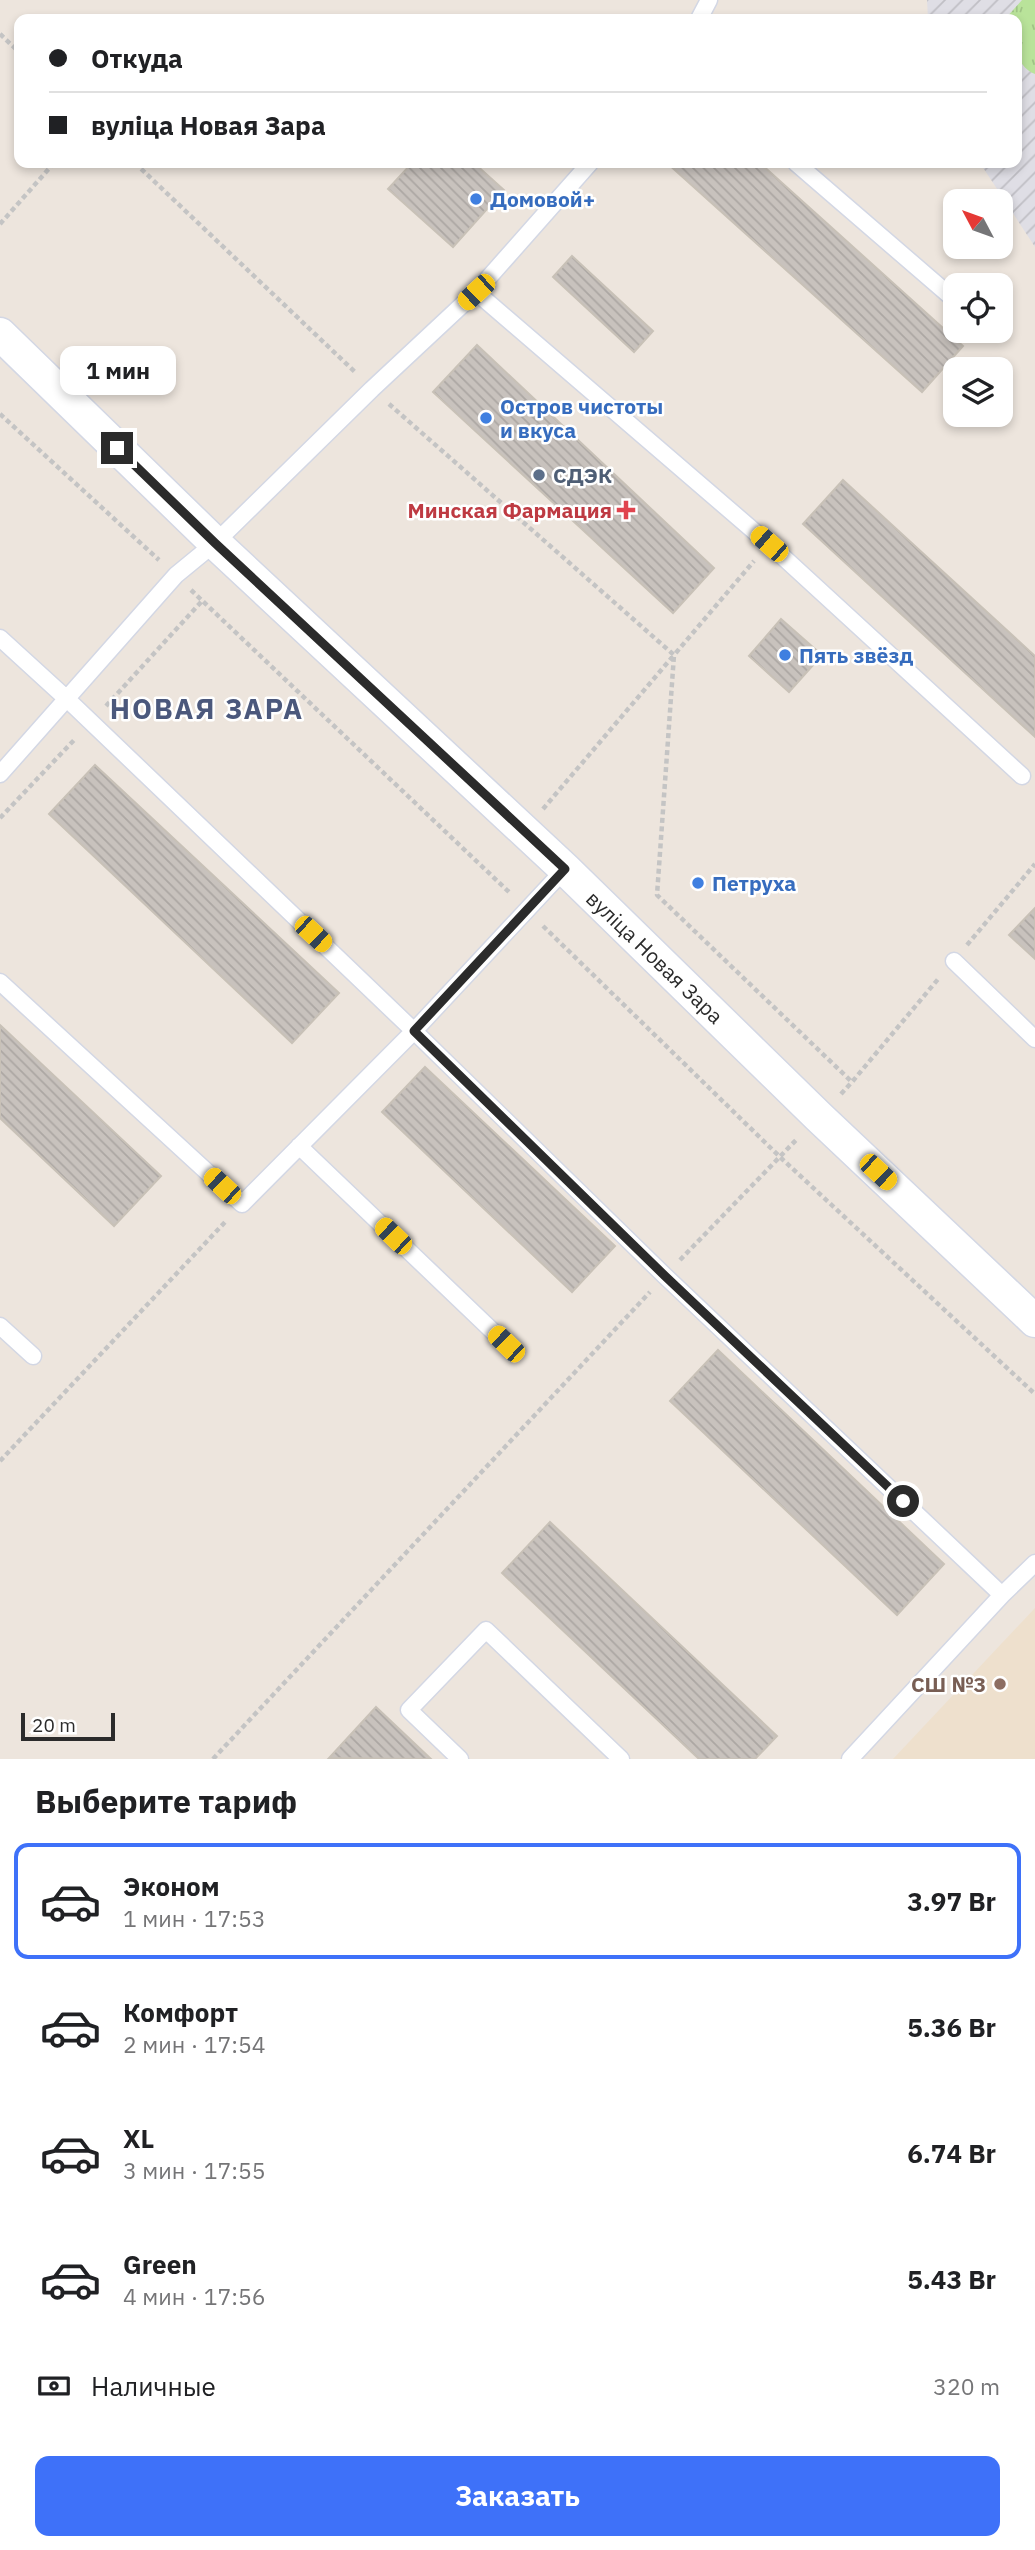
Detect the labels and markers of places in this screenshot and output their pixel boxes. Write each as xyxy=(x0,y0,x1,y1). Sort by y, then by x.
place label: Домовой+ xyxy=(490,185,595,213)
marker: Домовой+ xyxy=(468,191,484,207)
place label: Остров чистоты и вкуса xyxy=(500,392,663,444)
marker: Остров чистоты и вкуса xyxy=(478,410,494,426)
place label: СДЭК xyxy=(553,461,612,489)
marker: СДЭК xyxy=(531,467,547,483)
place label: Минская Фармация xyxy=(408,496,612,524)
marker: Минская Фармация xyxy=(618,502,634,518)
place label: Пять звёзд xyxy=(799,641,913,669)
marker: Пять звёзд xyxy=(777,647,793,663)
place label: Петруха xyxy=(712,869,796,897)
marker: Петруха xyxy=(690,875,706,891)
place label: СШ №3 xyxy=(911,1670,986,1698)
marker: СШ №3 xyxy=(992,1676,1008,1692)

